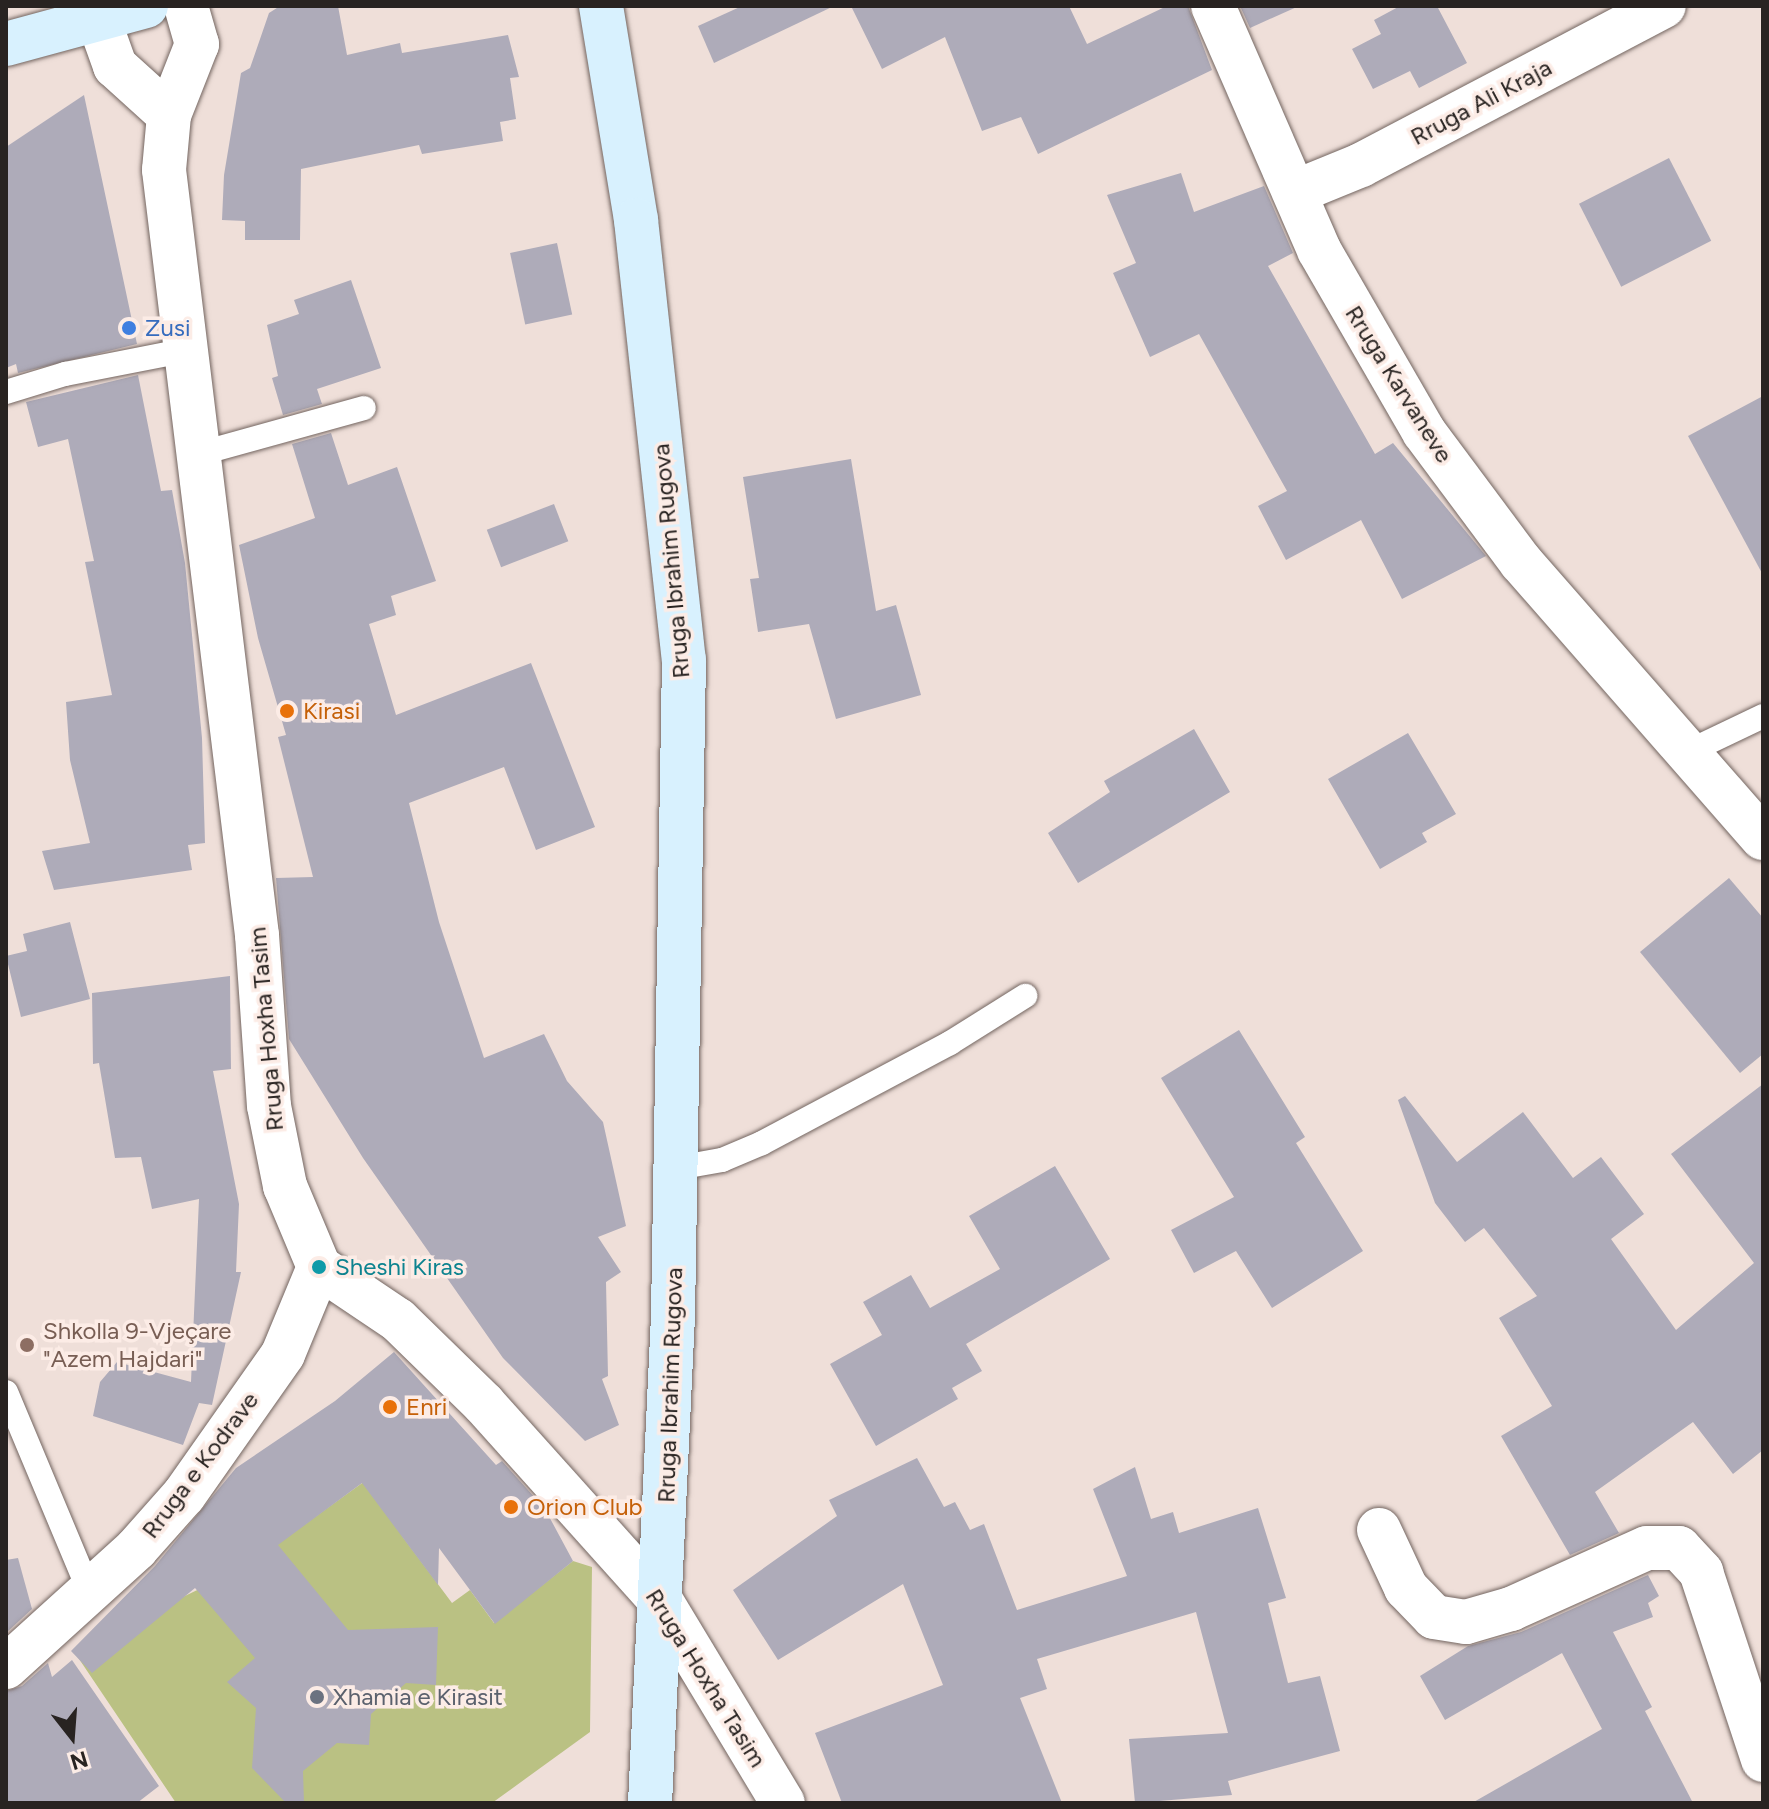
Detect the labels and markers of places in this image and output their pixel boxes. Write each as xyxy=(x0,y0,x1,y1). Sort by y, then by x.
place label: Zusi xyxy=(145,314,191,342)
marker: Zusi xyxy=(120,319,138,337)
place label: Kirasi xyxy=(303,697,360,725)
marker: Kirasi xyxy=(278,702,296,720)
place label: Sheshi Kiras xyxy=(335,1253,464,1281)
marker: Sheshi Kiras xyxy=(310,1258,328,1276)
place label: Shkolla 9-Vjeçare "Azem Hajdari" xyxy=(43,1317,231,1373)
marker: Shkolla 9-Vjeçare "Azem Hajdari" xyxy=(18,1336,36,1354)
place label: Enri xyxy=(406,1393,447,1421)
marker: Enri xyxy=(381,1398,399,1416)
place label: Orion Club xyxy=(527,1493,643,1521)
marker: Orion Club xyxy=(502,1498,520,1516)
place label: Xhamia e Kirasit xyxy=(333,1683,503,1711)
marker: Xhamia e Kirasit xyxy=(308,1688,326,1706)

